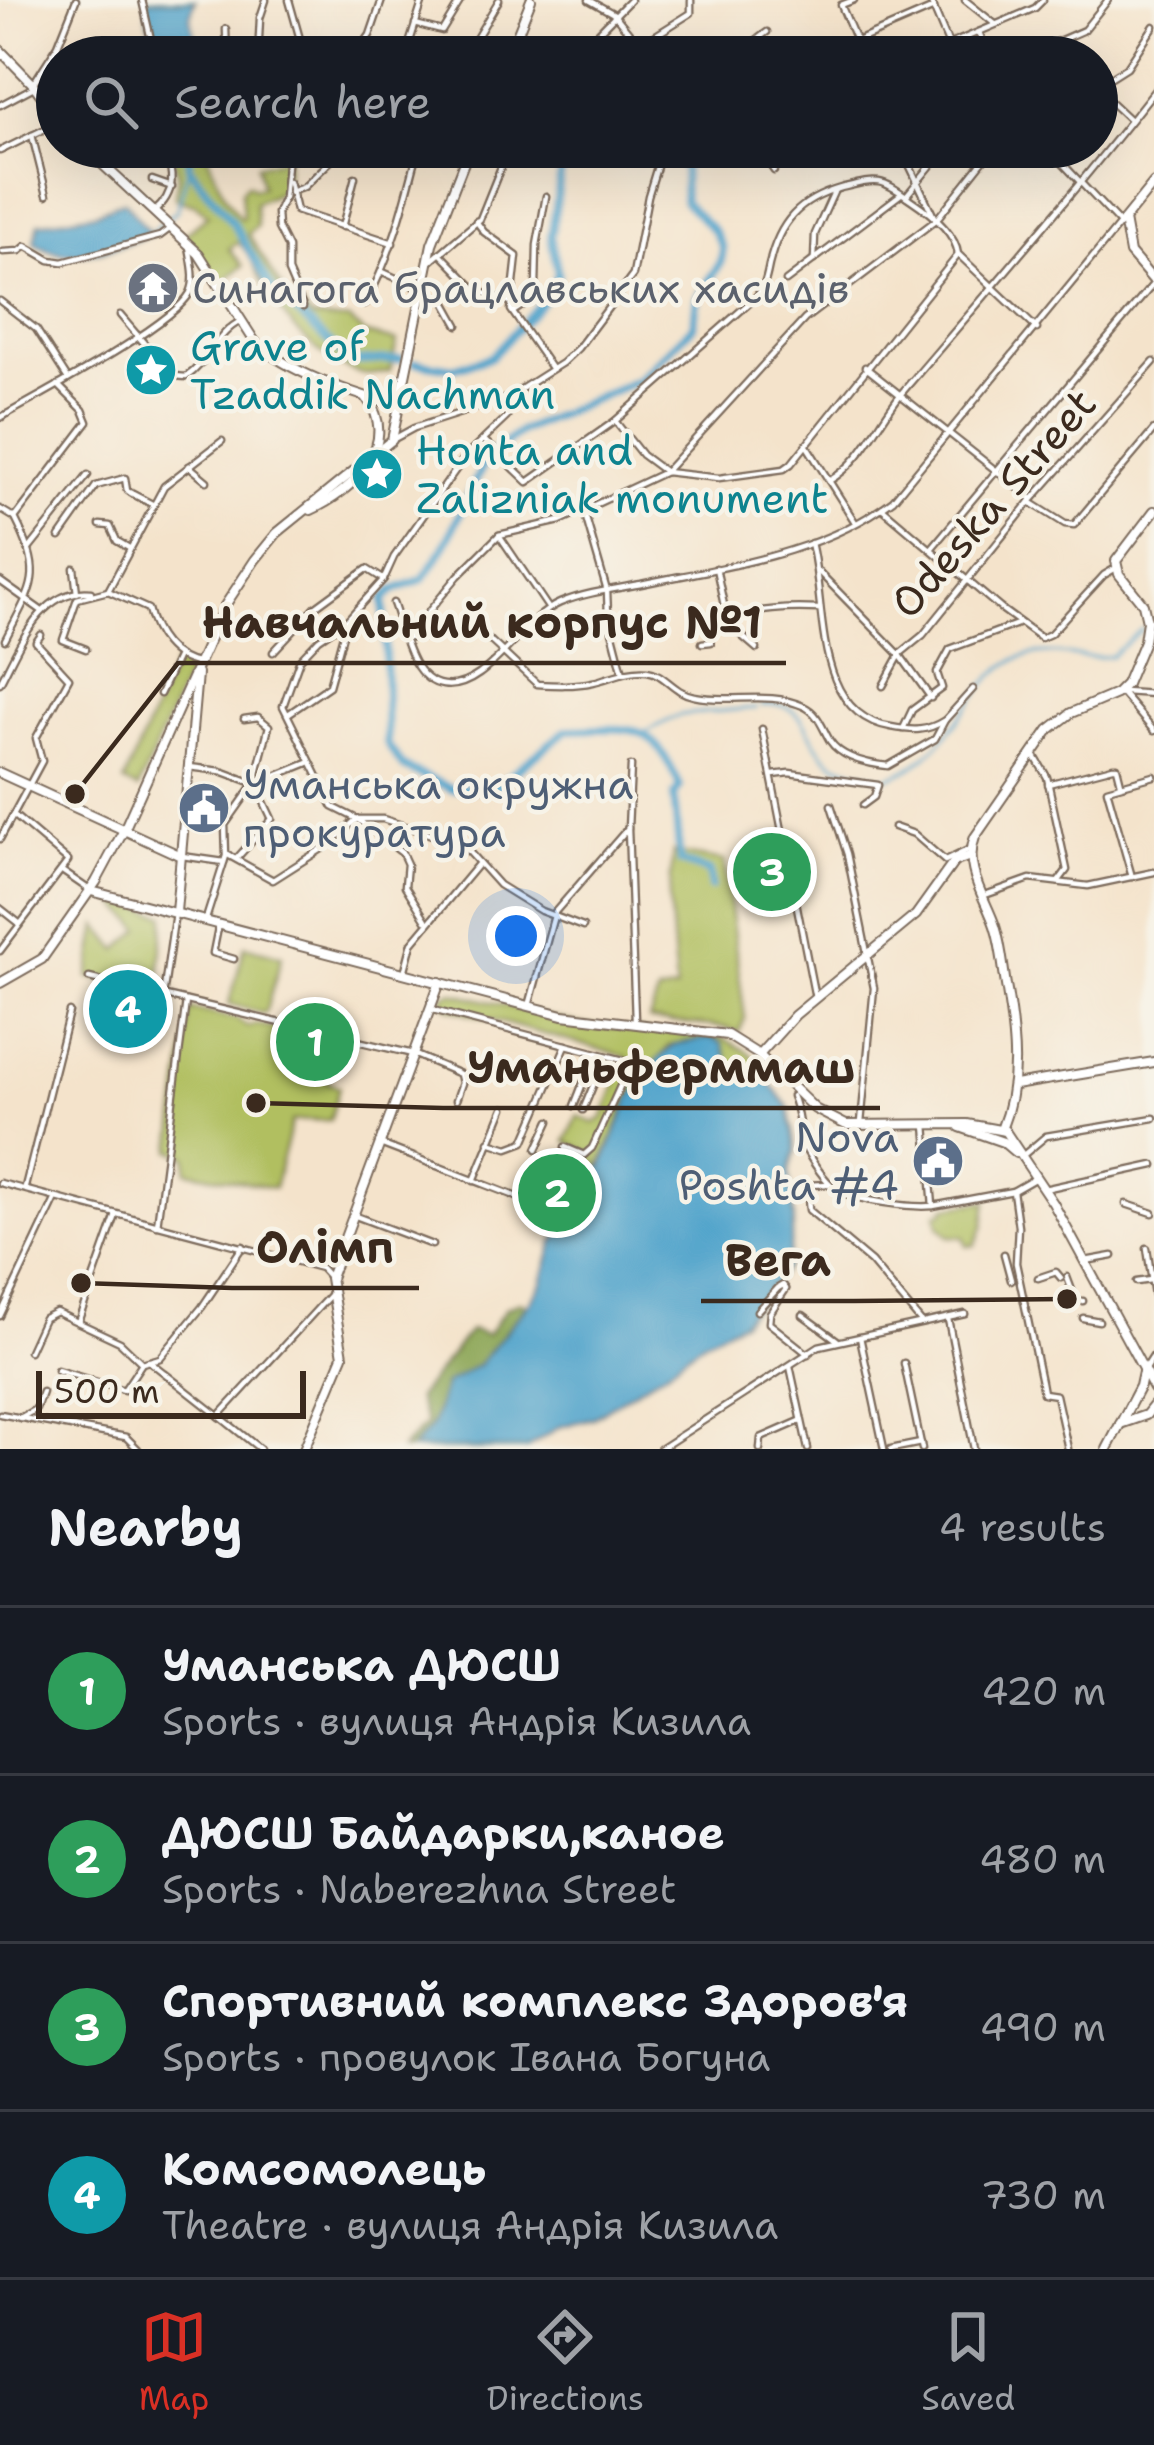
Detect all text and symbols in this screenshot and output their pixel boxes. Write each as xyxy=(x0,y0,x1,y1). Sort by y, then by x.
search box xyxy=(36,36,1118,168)
icon: search xyxy=(78,69,144,135)
text: Search here xyxy=(174,72,431,132)
temple icon: Синагога брацлавських хасидів xyxy=(125,260,181,316)
place label: Синагога брацлавських хасидів xyxy=(192,260,849,316)
place label: Grave of Tzaddik Nachman xyxy=(190,318,555,422)
place icon: Grave of Tzaddik Nachman xyxy=(123,342,179,398)
street label: Odeska Street xyxy=(878,376,1108,630)
place label: Honta and Zalizniak monument xyxy=(416,422,829,526)
place icon: Honta and Zalizniak monument xyxy=(349,446,405,502)
callout: Навчальний корпус №1 xyxy=(178,582,786,663)
text: Навчальний корпус №1 xyxy=(202,592,762,652)
place label: Уманська окружна прокуратура xyxy=(243,756,633,860)
public building icon: Уманська окружна прокуратура xyxy=(176,780,232,836)
pin: 3 xyxy=(733,827,811,917)
your location xyxy=(486,906,546,966)
pin: 4 xyxy=(89,964,167,1054)
pin: 1 xyxy=(276,997,354,1087)
callout: Уманьферммаш xyxy=(443,1027,880,1108)
text: Уманьферммаш xyxy=(466,1037,856,1097)
place label: Nova Poshta #4 xyxy=(678,1109,899,1213)
public building icon: Nova Poshta #4 xyxy=(910,1133,966,1189)
pin: 2 xyxy=(518,1148,596,1238)
callout: Олімп xyxy=(232,1207,419,1288)
text: Олімп xyxy=(256,1217,394,1277)
callout: Вега xyxy=(701,1220,854,1301)
text: Вега xyxy=(725,1230,831,1290)
scale bar xyxy=(36,1365,306,1418)
text: 500 m xyxy=(54,1369,160,1414)
text: Nearby xyxy=(48,1493,243,1561)
text: 4 results xyxy=(939,1501,1106,1553)
text: Уманська ДЮСШ xyxy=(162,1635,561,1695)
text: 1 xyxy=(78,1665,96,1717)
text: 420 m xyxy=(981,1665,1106,1717)
text: Sports · вулиця Андрія Кизила xyxy=(162,1695,751,1747)
text: ДЮСШ Байдарки,каное xyxy=(162,1803,725,1863)
text: 2 xyxy=(73,1833,101,1885)
text: 480 m xyxy=(979,1833,1106,1885)
text: Sports · Naberezhna Street xyxy=(162,1863,677,1915)
text: Спортивний комплекс Здоров'я xyxy=(162,1971,908,2031)
text: 3 xyxy=(73,2001,101,2053)
text: 490 m xyxy=(979,2001,1106,2053)
text: Sports · провулок Івана Богуна xyxy=(162,2031,770,2083)
text: Комсомолець xyxy=(162,2139,486,2199)
text: 4 xyxy=(73,2169,101,2221)
text: 730 m xyxy=(981,2169,1106,2221)
text: Theatre · вулиця Андрія Кизила xyxy=(162,2199,778,2251)
tab: Map xyxy=(139,2304,209,2421)
tab: Directions xyxy=(487,2304,644,2421)
tab: Saved xyxy=(922,2304,1015,2421)

